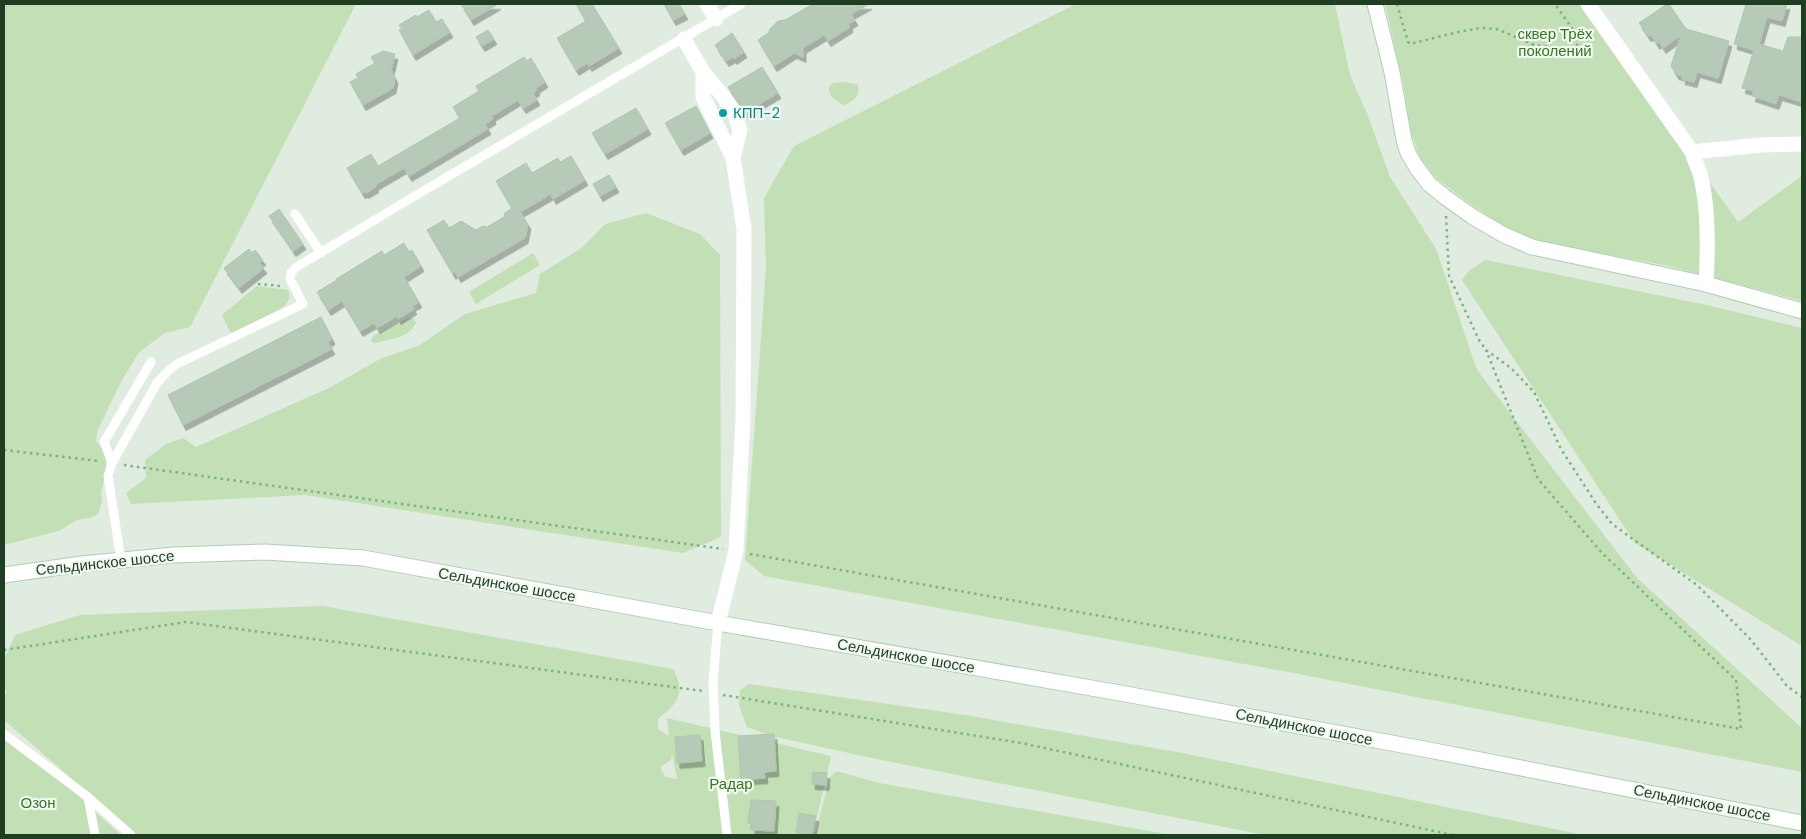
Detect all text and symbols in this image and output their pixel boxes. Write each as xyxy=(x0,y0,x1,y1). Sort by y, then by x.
park label: сквер Трёх поколений xyxy=(1517,24,1593,61)
place label: КПП-2 xyxy=(733,103,780,123)
marker: КПП-2 xyxy=(717,107,729,119)
street label: Сельдинское шоссе xyxy=(35,546,175,580)
street label: Сельдинское шоссе xyxy=(437,563,577,607)
street label: Сельдинское шоссе xyxy=(836,634,976,678)
street label: Сельдинское шоссе xyxy=(1234,704,1374,750)
park label: Радар xyxy=(709,774,753,794)
street label: Сельдинское шоссе xyxy=(1632,780,1772,826)
park label: Озон xyxy=(20,793,56,813)

